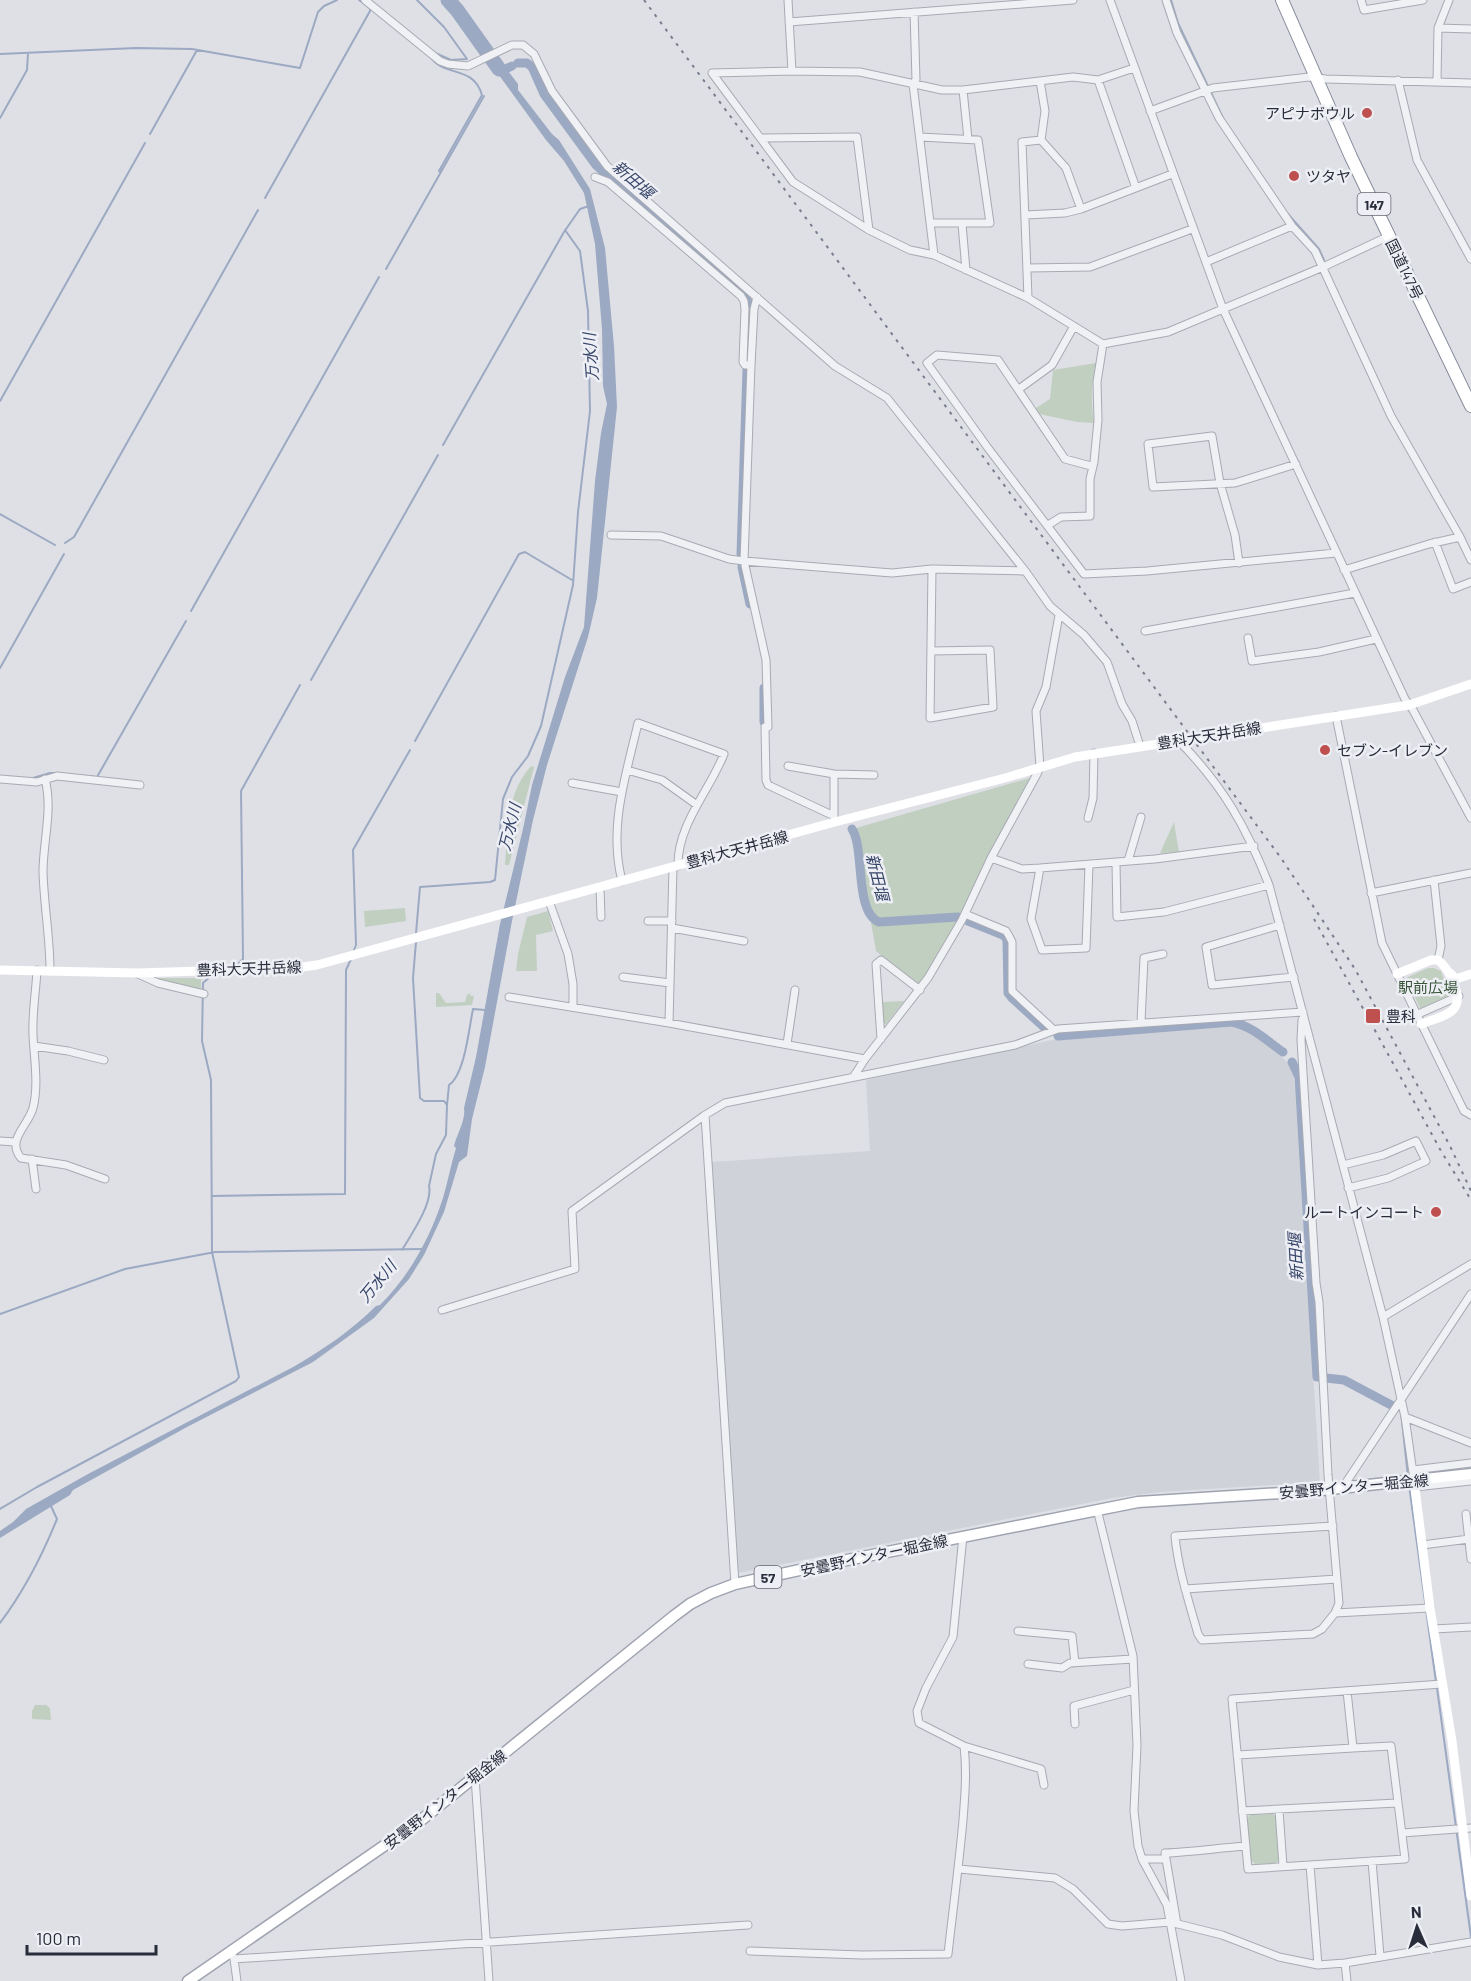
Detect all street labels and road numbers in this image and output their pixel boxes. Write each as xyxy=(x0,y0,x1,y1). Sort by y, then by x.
road number: 147 xyxy=(1358,193,1390,215)
street label: 国道147号 xyxy=(1383,236,1427,302)
street label: 豊科大天井岳線 xyxy=(1156,718,1262,752)
street label: 豊科大天井岳線 xyxy=(684,827,790,871)
street label: 豊科大天井岳線 xyxy=(196,957,302,979)
street label: 安曇野インター堀金線 xyxy=(1278,1470,1430,1502)
street label: 安曇野インター堀金線 xyxy=(799,1531,949,1579)
road number: 57 xyxy=(754,1566,782,1588)
street label: 安曇野インター堀金線 xyxy=(380,1746,510,1852)

